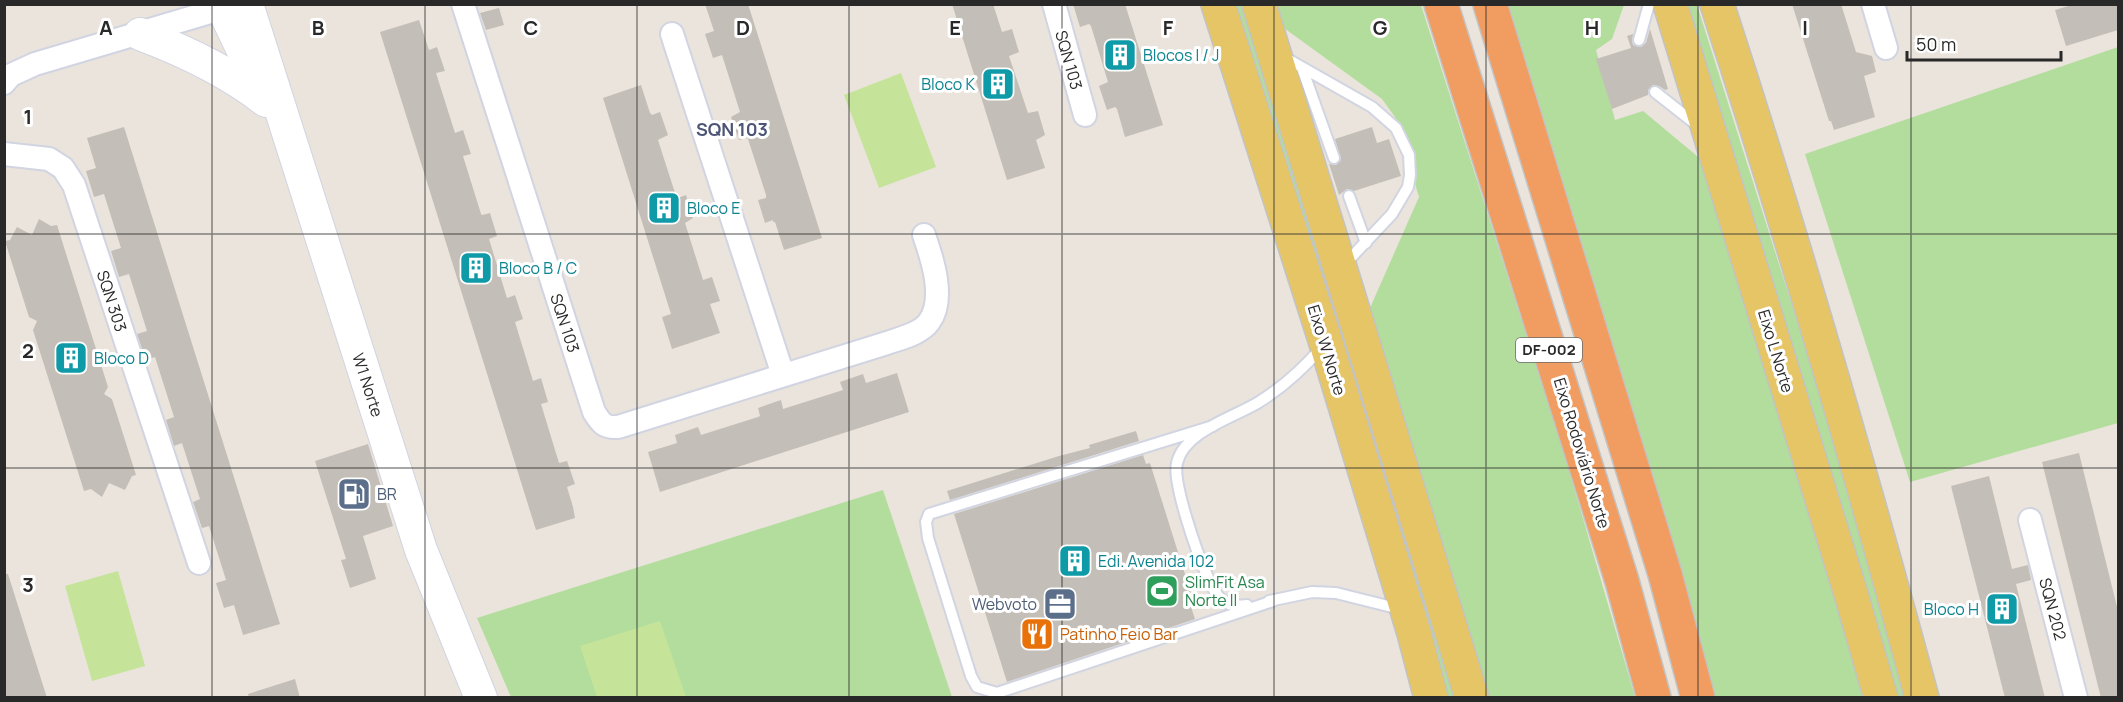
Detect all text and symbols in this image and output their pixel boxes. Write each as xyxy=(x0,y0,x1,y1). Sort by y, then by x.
text: A xyxy=(99,14,113,41)
text: B xyxy=(312,14,325,41)
text: C xyxy=(524,14,538,41)
text: D xyxy=(736,14,750,41)
text: E xyxy=(949,14,961,41)
text: F xyxy=(1163,14,1174,41)
text: G xyxy=(1373,14,1388,41)
text: H xyxy=(1585,14,1599,41)
text: I xyxy=(1802,14,1808,41)
scale bar xyxy=(1907,24,2062,62)
street label: SQN 103 xyxy=(1050,28,1088,92)
text: 50 m xyxy=(1916,32,1956,56)
building icon: Blocos I / J xyxy=(1102,37,1138,73)
place label: Blocos I / J xyxy=(1143,44,1219,66)
building icon: Bloco K xyxy=(980,66,1016,102)
place label: Bloco K xyxy=(921,73,975,95)
text: 1 xyxy=(24,103,32,130)
district label: SQN 103 xyxy=(696,117,768,141)
building icon: Bloco E xyxy=(646,190,682,226)
place label: Bloco E xyxy=(687,197,740,219)
building icon: Bloco B / C xyxy=(458,250,494,286)
place label: Bloco B / C xyxy=(499,257,577,279)
street label: SQN 303 xyxy=(92,268,132,334)
street label: SQN 103 xyxy=(545,291,585,355)
street label: Eixo W Norte xyxy=(1303,302,1351,398)
street label: Eixo L Norte xyxy=(1753,307,1799,395)
text: 2 xyxy=(22,337,34,364)
road number: DF-002 xyxy=(1516,338,1582,362)
building icon: Bloco D xyxy=(53,340,89,376)
place label: Bloco D xyxy=(94,347,149,369)
street label: W1 Norte xyxy=(347,350,389,420)
street label: Eixo Rodoviário Norte xyxy=(1549,375,1615,531)
fuel station icon: BR xyxy=(336,476,372,512)
place label: BR xyxy=(377,483,397,505)
building icon: Edi. Avenida 102 xyxy=(1057,543,1093,579)
place label: Edi. Avenida 102 xyxy=(1098,550,1214,572)
text: 3 xyxy=(22,571,34,598)
place label: SlimFit Asa Norte II xyxy=(1185,571,1265,611)
sports icon: SlimFit Asa Norte II xyxy=(1144,573,1180,609)
street label: SQN 202 xyxy=(2034,575,2072,643)
office icon: Webvoto xyxy=(1042,586,1078,622)
building icon: Bloco H xyxy=(1984,591,2020,627)
place label: Webvoto xyxy=(972,593,1037,615)
place label: Bloco H xyxy=(1924,598,1979,620)
restaurant icon: Patinho Feio Bar xyxy=(1019,616,1055,652)
place label: Patinho Feio Bar xyxy=(1060,623,1178,645)

